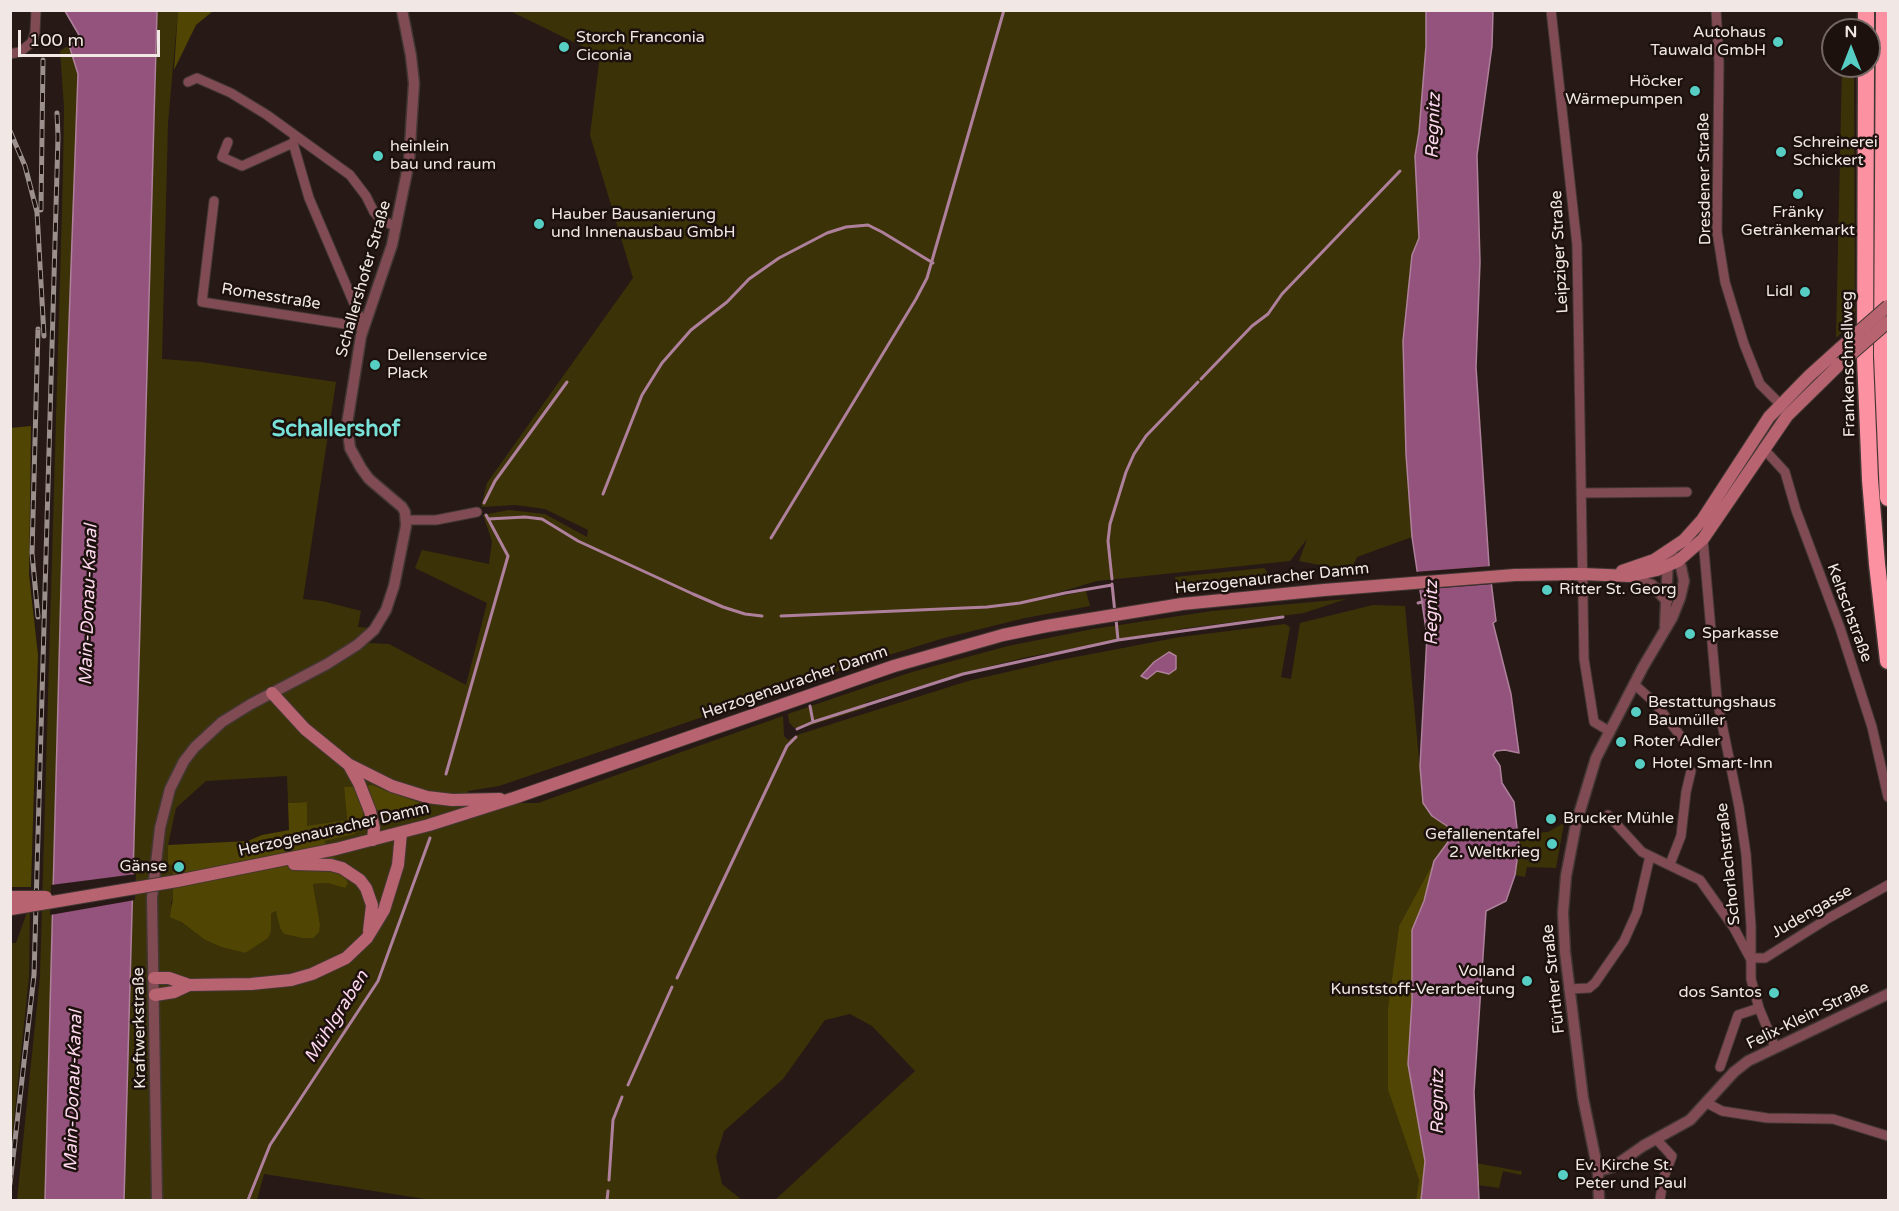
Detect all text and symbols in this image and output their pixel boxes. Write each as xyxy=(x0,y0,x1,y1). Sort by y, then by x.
scale bar xyxy=(21,18,164,56)
north arrow xyxy=(1821,18,1881,78)
text: N xyxy=(1845,22,1857,42)
place label: Autohaus Tauwald GmbH xyxy=(1650,23,1766,61)
place label: Storch Franconia Ciconia xyxy=(576,28,705,66)
text: 100 m xyxy=(29,29,84,51)
marker: Autohaus Tauwald GmbH xyxy=(1771,35,1785,49)
marker: Storch Franconia Ciconia xyxy=(557,40,571,54)
place label: Höcker Wärmepumpen xyxy=(1565,72,1683,110)
marker: Höcker Wärmepumpen xyxy=(1688,84,1702,98)
water label: Regnitz xyxy=(1422,93,1446,159)
street label: Dresdener Straße xyxy=(1694,113,1716,245)
place label: Schreinerei Schickert xyxy=(1793,133,1878,171)
place label: heinlein bau und raum xyxy=(390,137,496,175)
marker: Schreinerei Schickert xyxy=(1774,145,1788,159)
marker: heinlein bau und raum xyxy=(371,149,385,163)
marker: Fränky Getränkemarkt xyxy=(1791,187,1805,201)
street label: Leipziger Straße xyxy=(1547,190,1573,314)
street label: Schallershofer Straße xyxy=(332,199,396,359)
place label: Fränky Getränkemarkt xyxy=(1741,203,1855,241)
place label: Hauber Bausanierung und Innenausbau GmbH xyxy=(551,205,735,243)
marker: Hauber Bausanierung und Innenausbau GmbH xyxy=(532,217,546,231)
street label: Romesstraße xyxy=(220,280,322,314)
place label: Lidl xyxy=(1766,282,1793,302)
marker: Lidl xyxy=(1798,285,1812,299)
street label: Frankenschnellweg xyxy=(1838,291,1860,437)
place label: Dellenservice Plack xyxy=(387,346,487,384)
marker: Dellenservice Plack xyxy=(368,358,382,372)
district label: Schallershof xyxy=(272,417,400,443)
water label: Main-Donau-Kanal xyxy=(75,524,103,686)
street label: Herzogenauracher Damm xyxy=(1174,559,1370,599)
street label: Keltschstraße xyxy=(1822,561,1876,665)
water label: Regnitz xyxy=(1421,580,1443,646)
place label: Ritter St. Georg xyxy=(1559,580,1677,600)
marker: Ritter St. Georg xyxy=(1540,583,1554,597)
place label: Sparkasse xyxy=(1702,624,1779,644)
marker: Sparkasse xyxy=(1683,627,1697,641)
street label: Herzogenauracher Damm xyxy=(700,642,890,724)
place label: Bestattungshaus Baumüller xyxy=(1648,693,1776,731)
marker: Bestattungshaus Baumüller xyxy=(1629,705,1643,719)
place label: Roter Adler xyxy=(1633,732,1720,752)
marker: Roter Adler xyxy=(1614,735,1628,749)
place label: Hotel Smart-Inn xyxy=(1652,754,1773,774)
marker: Hotel Smart-Inn xyxy=(1633,757,1647,771)
street label: Herzogenauracher Damm xyxy=(237,799,431,861)
street label: Schorlachstraße xyxy=(1713,802,1745,926)
place label: Brucker Mühle xyxy=(1563,809,1674,829)
marker: Brucker Mühle xyxy=(1544,812,1558,826)
place label: Gefallenentafel 2. Weltkrieg xyxy=(1425,825,1540,863)
marker: Gefallenentafel 2. Weltkrieg xyxy=(1545,837,1559,851)
place label: Gänse xyxy=(119,857,167,877)
marker: Gänse xyxy=(172,860,186,874)
street label: Judengasse xyxy=(1768,881,1856,943)
street label: Fürther Straße xyxy=(1539,923,1569,1035)
place label: Volland Kunststoff-Verarbeitung xyxy=(1331,962,1515,1000)
street label: Kraftwerkstraße xyxy=(129,967,151,1089)
water label: Mühlgraben xyxy=(300,967,374,1067)
marker: Volland Kunststoff-Verarbeitung xyxy=(1520,974,1534,988)
street label: Felix-Klein-Straße xyxy=(1744,978,1872,1054)
place label: dos Santos xyxy=(1679,983,1762,1003)
marker: dos Santos xyxy=(1767,986,1781,1000)
water label: Main-Donau-Kanal xyxy=(60,1010,88,1172)
water label: Regnitz xyxy=(1427,1069,1449,1135)
place label: Ev. Kirche St. Peter und Paul xyxy=(1575,1156,1687,1194)
marker: Ev. Kirche St. Peter und Paul xyxy=(1556,1168,1570,1182)

